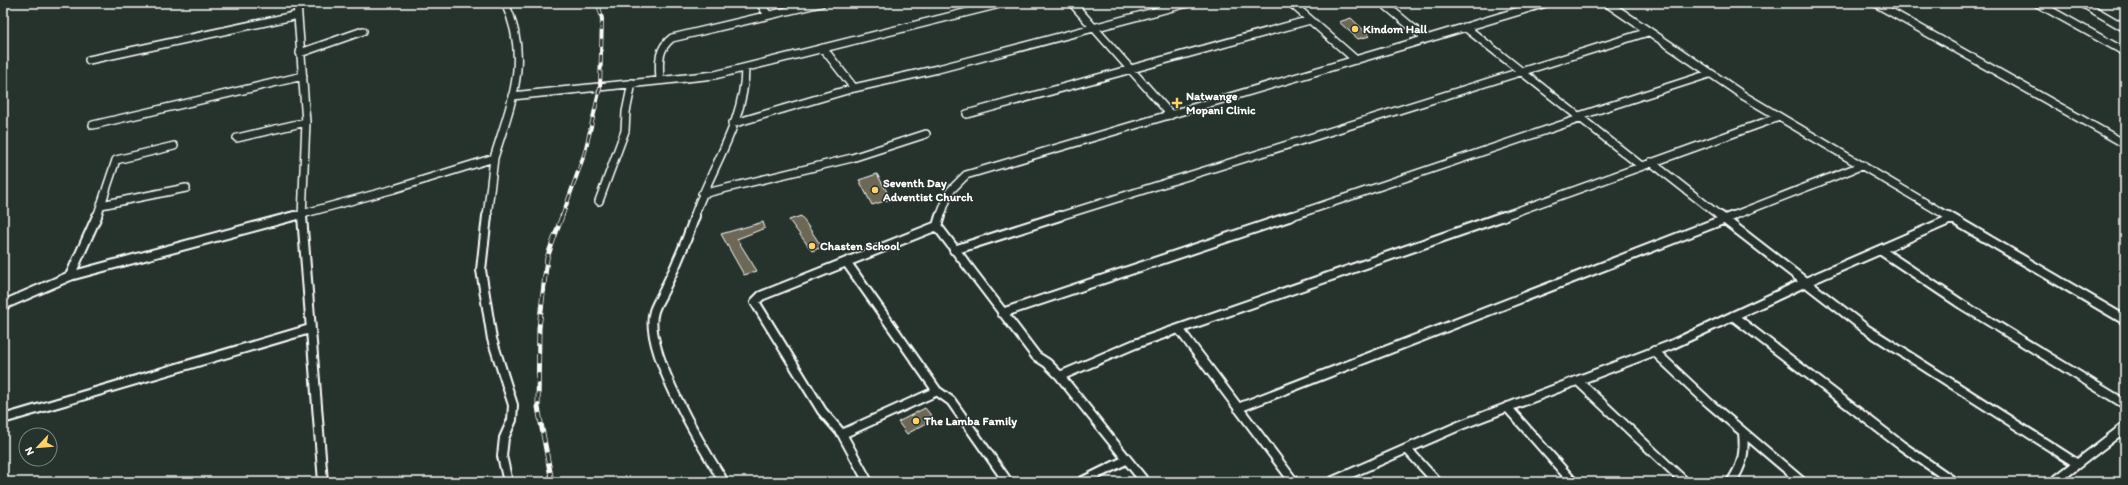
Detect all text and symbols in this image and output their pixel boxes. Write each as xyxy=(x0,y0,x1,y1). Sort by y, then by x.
place label: Kindom Hall xyxy=(1363,22,1428,36)
marker: Kindom Hall xyxy=(1350,24,1360,34)
place label: Natwange Mopani Clinic xyxy=(1186,89,1256,118)
marker: Natwange Mopani Clinic xyxy=(1171,97,1183,109)
place label: Seventh Day Adventist Church xyxy=(882,176,974,204)
marker: Seventh Day Adventist Church xyxy=(870,185,880,195)
place label: Chasten School xyxy=(820,239,900,253)
marker: Chasten School xyxy=(807,241,817,251)
place label: The Lamba Family xyxy=(923,414,1017,429)
marker: The Lamba Family xyxy=(911,416,921,426)
north arrow xyxy=(18,427,58,467)
text: N xyxy=(22,445,37,457)

